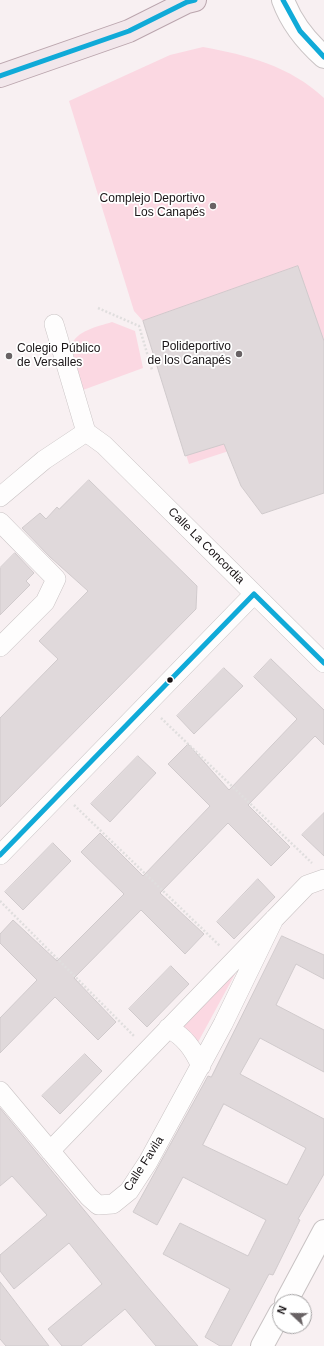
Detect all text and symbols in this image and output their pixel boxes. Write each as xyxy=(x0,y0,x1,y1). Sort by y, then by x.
place label: Complejo Deportivo Los Canapés xyxy=(100,192,205,220)
marker: Complejo Deportivo Los Canapés xyxy=(208,201,218,211)
place label: Polideportivo de los Canapés xyxy=(148,340,231,368)
place label: Colegio Público de Versalles xyxy=(17,342,100,370)
marker: Polideportivo de los Canapés xyxy=(234,349,244,359)
marker: Colegio Público de Versalles xyxy=(4,351,14,361)
street label: Calle La Concordia xyxy=(165,505,247,587)
unlabelled marker xyxy=(165,675,175,685)
street label: Calle Favila xyxy=(121,1134,167,1194)
north arrow xyxy=(272,1294,312,1334)
text: N xyxy=(275,1304,289,1316)

